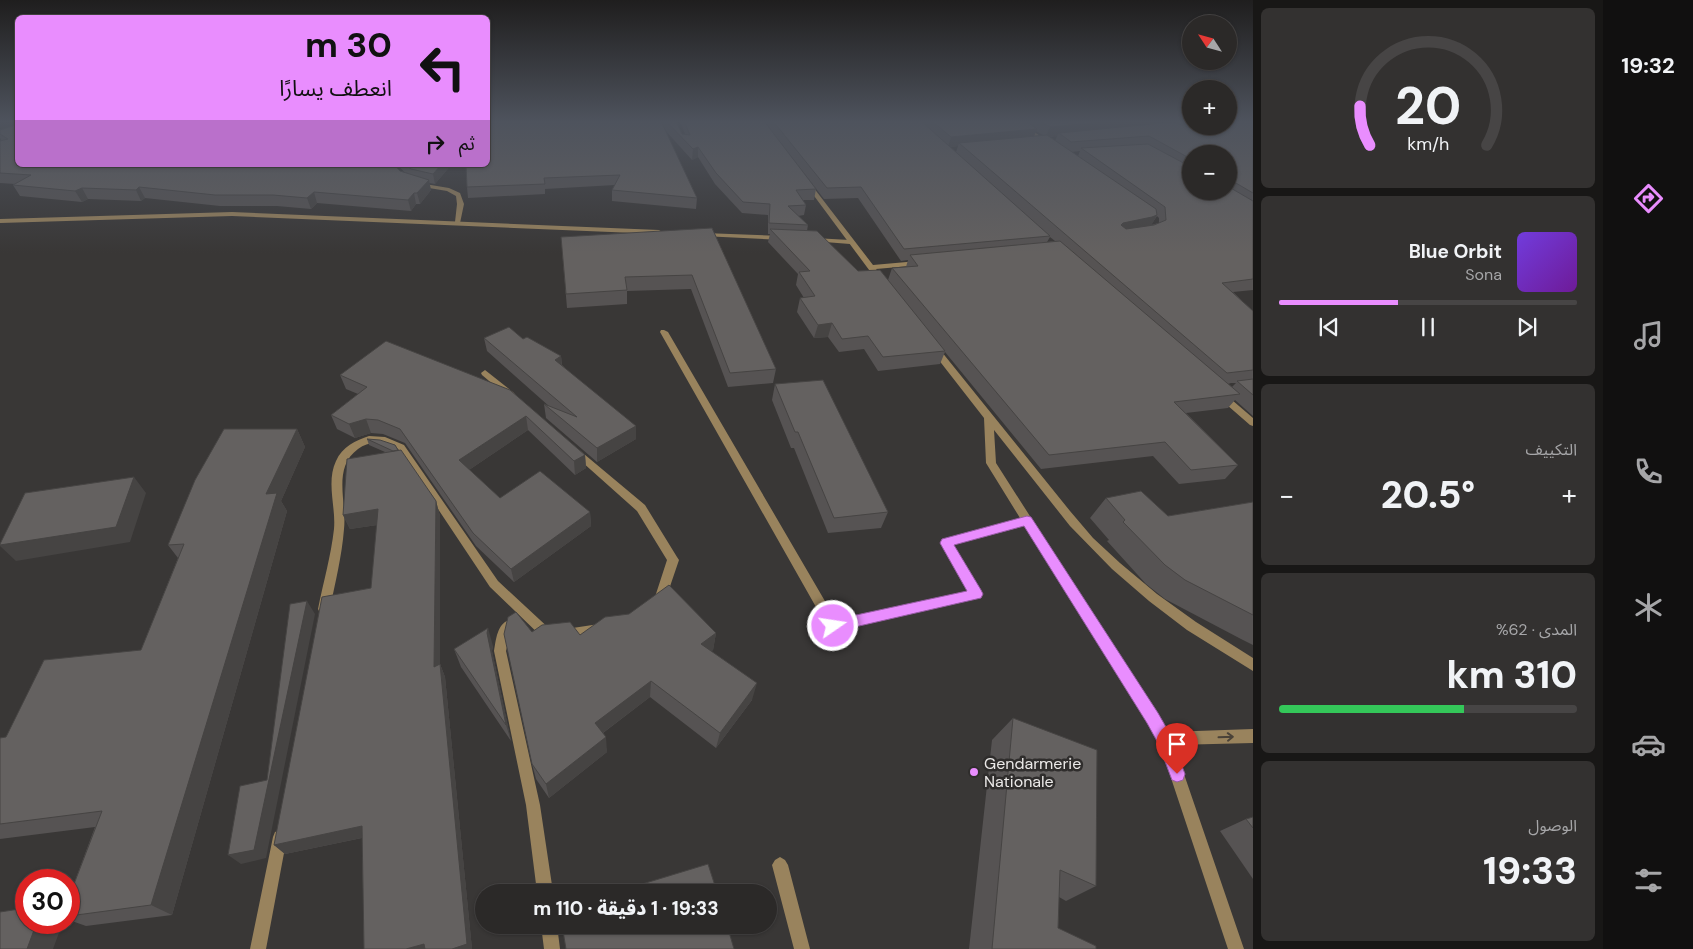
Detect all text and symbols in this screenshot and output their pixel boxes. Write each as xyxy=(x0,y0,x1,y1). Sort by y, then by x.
north arrow xyxy=(1182,15,1238,70)
map controls xyxy=(1182,15,1237,200)
text: 30 m xyxy=(305,22,392,68)
icon: left xyxy=(410,35,475,100)
text: 19:32 xyxy=(1621,51,1675,80)
text: 20 xyxy=(1395,72,1461,140)
text: انعطف يسارًا xyxy=(279,74,392,103)
button: + xyxy=(1182,80,1237,135)
icon: right xyxy=(421,130,449,158)
text: ثم xyxy=(459,131,475,156)
text: km/h xyxy=(1407,132,1449,156)
button: − xyxy=(1182,145,1237,200)
icon: directions xyxy=(1631,181,1666,216)
text: Blue Orbit xyxy=(1409,239,1502,264)
text: Sona xyxy=(1465,264,1502,285)
icon: previous xyxy=(1315,313,1343,341)
icon: pause xyxy=(1414,313,1442,341)
icon: next xyxy=(1513,313,1541,341)
icon: music xyxy=(1631,318,1666,353)
text: التكييف xyxy=(1525,439,1577,460)
icon: phone xyxy=(1631,454,1666,489)
text: 20.5° xyxy=(1381,470,1475,520)
text: − xyxy=(1279,477,1294,514)
text: + xyxy=(1562,477,1577,514)
icon: climate xyxy=(1631,590,1666,625)
position arrow xyxy=(806,599,858,651)
text: المدى · 62% xyxy=(1496,619,1577,640)
text: 310 km xyxy=(1446,650,1577,700)
pin xyxy=(1156,723,1198,774)
icon: car xyxy=(1631,727,1666,762)
icon: arrive xyxy=(1163,730,1191,758)
one-way arrow xyxy=(1218,732,1234,741)
place label: Gendarmerie Nationale xyxy=(984,753,1081,792)
marker: Gendarmerie Nationale xyxy=(968,766,980,778)
text: الوصول xyxy=(1528,815,1577,836)
text: 19:33 xyxy=(1483,846,1577,896)
icon: filters xyxy=(1631,863,1666,898)
speed limit sign: 30 xyxy=(15,869,80,934)
text: 19:33 · 1 دقيقة · 110 m xyxy=(533,896,719,921)

